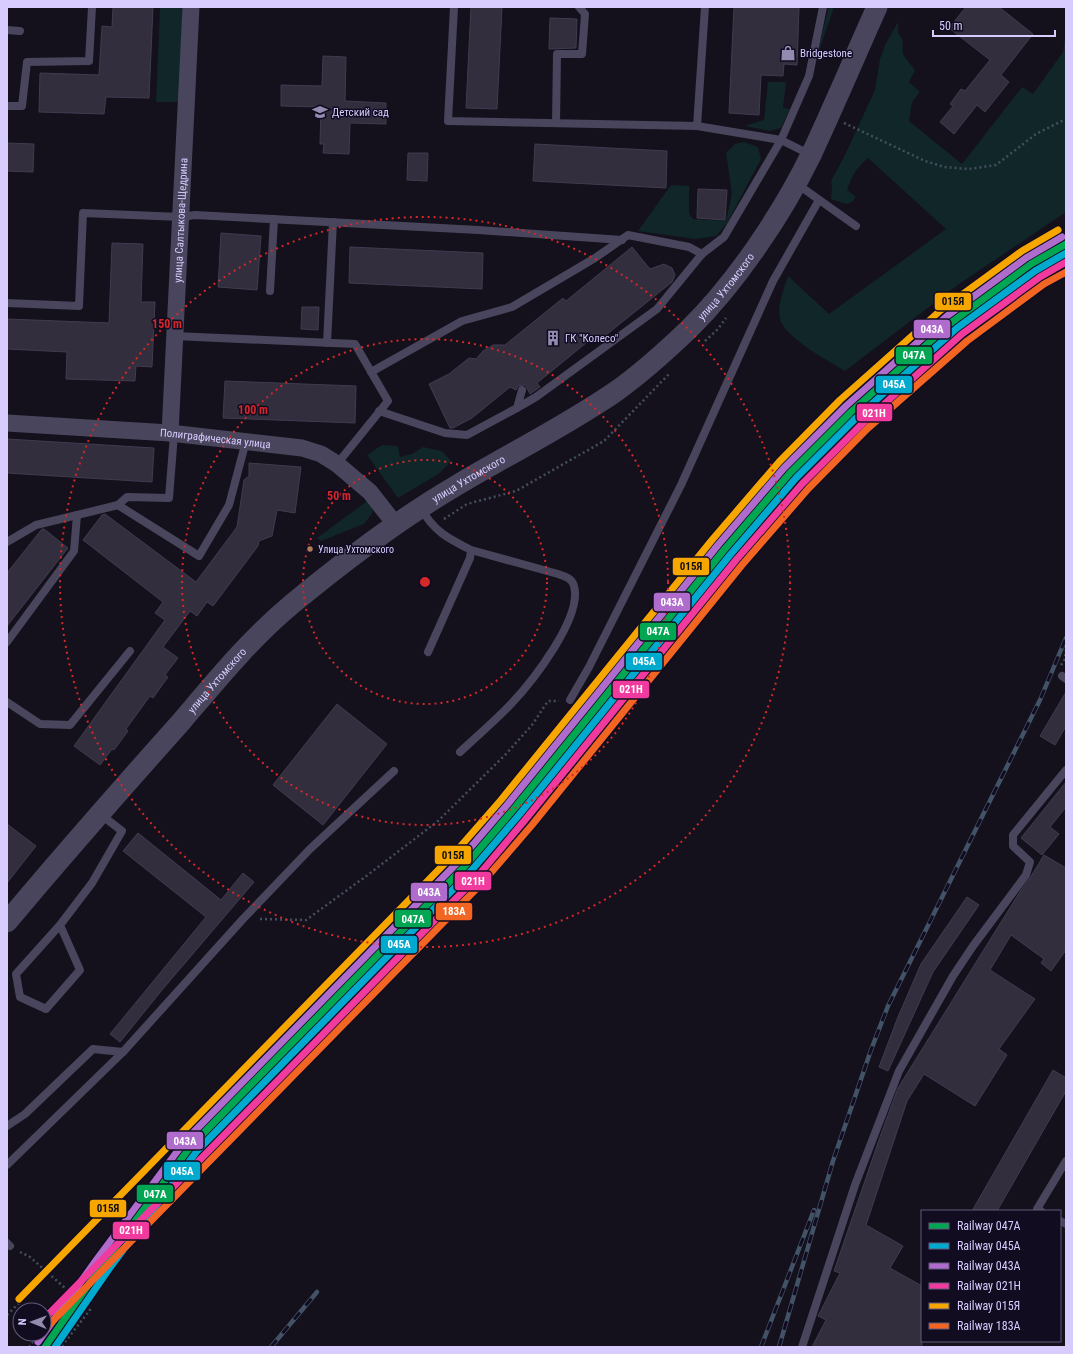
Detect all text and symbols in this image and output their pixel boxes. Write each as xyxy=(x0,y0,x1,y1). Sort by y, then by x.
scale bar xyxy=(933,12,1055,38)
text: 50 m xyxy=(939,19,963,33)
shop icon: Bridgestone xyxy=(779,44,797,62)
place label: Bridgestone xyxy=(800,47,852,60)
school or university icon: Детский сад xyxy=(311,103,329,121)
place label: Детский сад xyxy=(332,106,389,119)
street label: улица Салтыкова-Щедрина xyxy=(171,157,191,283)
street label: улица Ухтомского xyxy=(695,250,758,323)
line badge: 015Я xyxy=(934,292,972,311)
text: 015Я xyxy=(942,295,964,308)
text: 150 m xyxy=(152,317,182,331)
line badge: 043А xyxy=(913,319,951,339)
text: 043А xyxy=(920,323,944,336)
building icon: ГК "Колесо" xyxy=(544,329,562,347)
place label: ГК "Колесо" xyxy=(565,332,618,345)
line badge: 047А xyxy=(895,346,933,365)
text: 047А xyxy=(902,349,926,362)
line badge: 045А xyxy=(875,375,913,394)
text: 045А xyxy=(882,378,906,391)
text: 100 m xyxy=(238,403,268,417)
line badge: 021Н xyxy=(856,403,893,422)
text: 021Н xyxy=(862,407,886,420)
street label: Полиграфическая улица xyxy=(160,426,271,451)
street label: улица Ухтомского xyxy=(430,453,508,506)
text: 50 m xyxy=(327,489,351,503)
marker: Улица Ухтомского xyxy=(305,544,315,554)
place label: Улица Ухтомского xyxy=(318,544,394,555)
line badge: 015Я xyxy=(672,557,710,576)
text: 015Я xyxy=(680,560,702,573)
centre of rings xyxy=(418,575,432,589)
line badge: 043А xyxy=(653,592,691,612)
text: 043А xyxy=(660,596,684,609)
line badge: 047А xyxy=(639,622,677,641)
text: 047А xyxy=(646,625,670,638)
street label: улица Ухтомского xyxy=(185,645,250,716)
line badge: 045А xyxy=(625,652,663,671)
text: 045А xyxy=(632,655,656,668)
line badge: 021Н xyxy=(612,680,650,699)
text: 021Н xyxy=(619,683,643,696)
line badge: 015Я xyxy=(434,845,472,865)
text: 015Я xyxy=(442,849,464,862)
line badge: 021Н xyxy=(454,871,492,891)
text: 021Н xyxy=(461,875,485,888)
line badge: 043А xyxy=(410,882,448,902)
text: 043А xyxy=(417,886,441,899)
line badge: 183А xyxy=(435,902,473,921)
text: 183А xyxy=(442,905,466,918)
line badge: 047А xyxy=(394,909,432,928)
text: 047А xyxy=(401,913,425,926)
line badge: 045А xyxy=(380,935,418,954)
text: 045А xyxy=(387,938,411,951)
line badge: 043А xyxy=(166,1131,204,1150)
text: 043А xyxy=(173,1135,197,1148)
line badge: 045А xyxy=(163,1161,201,1181)
text: 045А xyxy=(170,1165,194,1178)
line badge: 047А xyxy=(136,1184,174,1203)
text: 047А xyxy=(143,1188,167,1201)
line badge: 015Я xyxy=(89,1199,127,1218)
text: 015Я xyxy=(97,1202,119,1215)
legend xyxy=(921,1210,1061,1342)
text: Railway 047А xyxy=(957,1219,1021,1233)
line badge: 021Н xyxy=(112,1221,150,1240)
text: 021Н xyxy=(119,1224,143,1237)
text: Railway 045А xyxy=(957,1239,1021,1253)
text: Railway 043А xyxy=(957,1259,1021,1273)
text: Railway 021Н xyxy=(957,1279,1021,1293)
text: Railway 015Я xyxy=(957,1299,1020,1313)
north arrow xyxy=(12,1302,52,1342)
text: N xyxy=(16,1318,29,1325)
text: Railway 183А xyxy=(957,1319,1021,1333)

